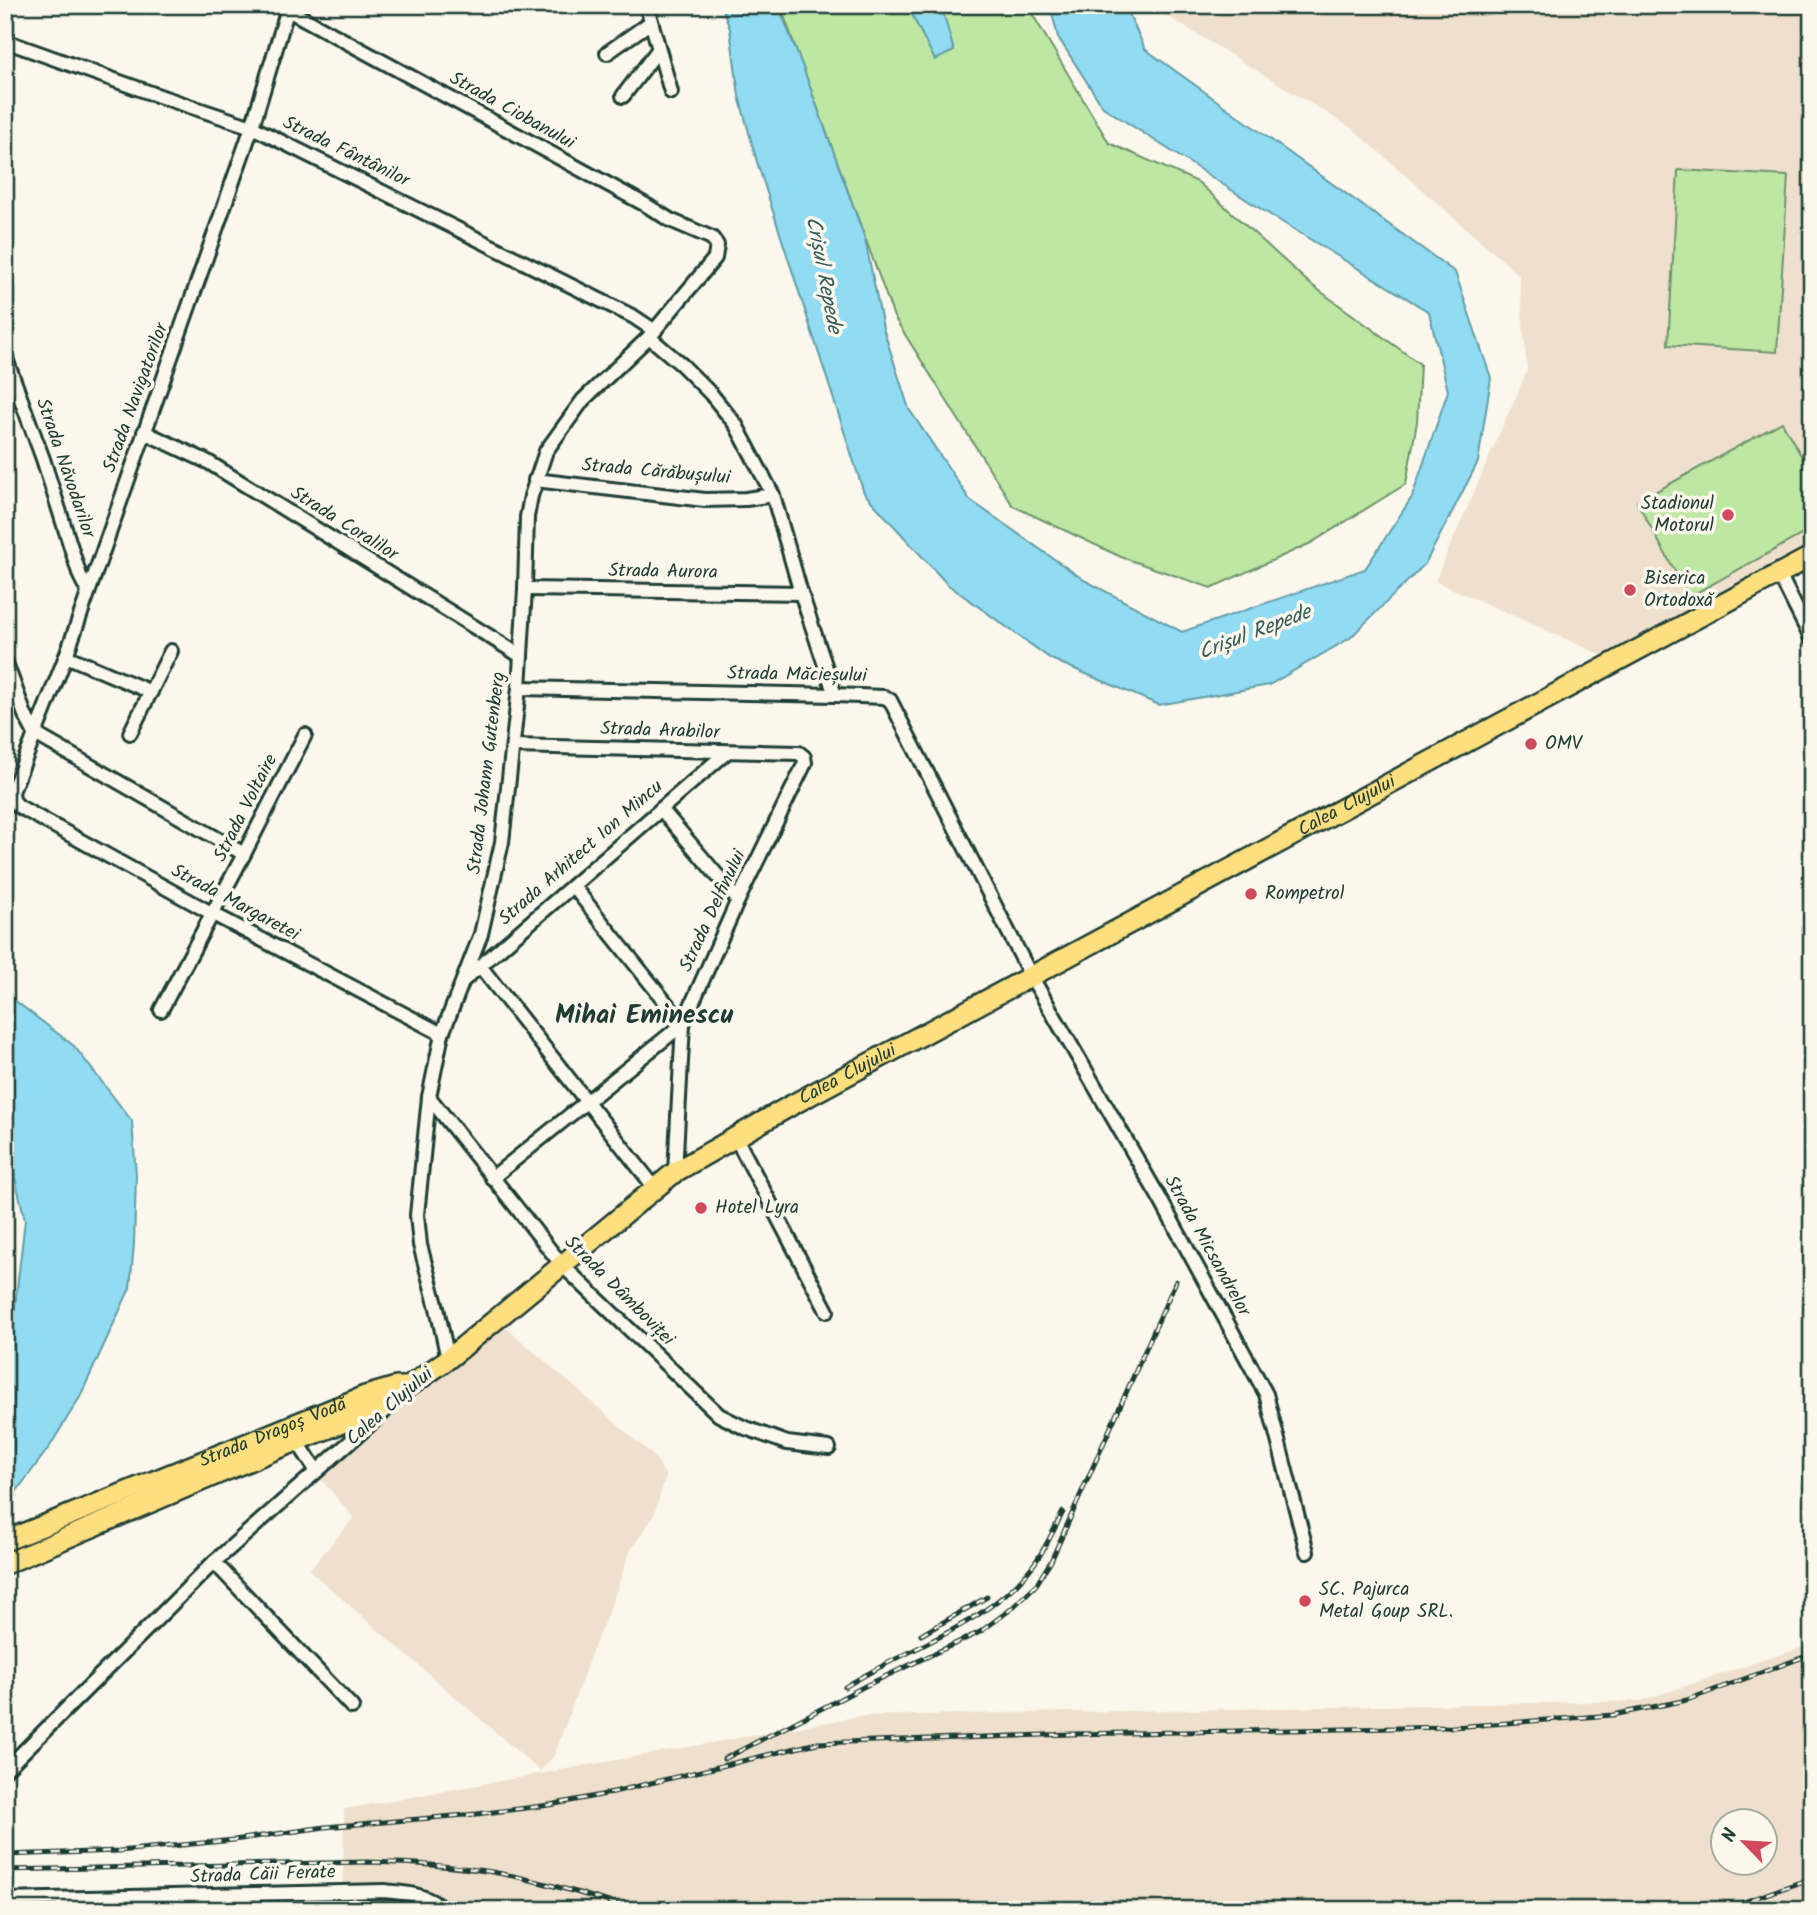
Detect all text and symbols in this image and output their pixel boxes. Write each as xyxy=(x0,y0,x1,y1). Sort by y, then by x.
street label: Strada Ciobanului xyxy=(444,64,582,159)
street label: Strada Fântânilor xyxy=(277,108,416,197)
water label: Crișul Repede xyxy=(796,214,851,339)
street label: Strada Navigatorilor xyxy=(95,317,178,477)
street label: Strada Năvodarilor xyxy=(27,394,103,543)
street label: Strada Cărăbușului xyxy=(581,451,733,494)
street label: Strada Coralilor xyxy=(284,479,405,570)
place label: Stadionul Motorul xyxy=(1641,489,1714,541)
marker: Stadionul Motorul xyxy=(1720,507,1736,523)
street label: Strada Aurora xyxy=(608,556,718,588)
place label: Biserica Ortodoxă xyxy=(1644,564,1715,616)
marker: Biserica Ortodoxă xyxy=(1622,582,1638,598)
water label: Crișul Repede xyxy=(1194,595,1318,670)
street label: Strada Măcieșului xyxy=(727,659,869,691)
street label: Strada Johann Gutenberg xyxy=(460,670,514,876)
street label: Strada Arabilor xyxy=(600,714,722,748)
place label: OMV xyxy=(1545,729,1584,759)
marker: OMV xyxy=(1523,736,1539,752)
street label: Strada Voltaire xyxy=(206,748,286,867)
street label: Calea Clujului xyxy=(1292,767,1403,845)
street label: Strada Arhitect Ion Mincu xyxy=(492,773,670,933)
street label: Strada Delfinului xyxy=(672,844,755,977)
street label: Strada Margaretei xyxy=(165,856,306,950)
place label: Rompetrol xyxy=(1265,879,1345,909)
marker: Rompetrol xyxy=(1243,886,1259,902)
district label: Mihai Eminescu xyxy=(555,995,733,1037)
street label: Calea Clujului xyxy=(793,1036,903,1114)
street label: Strada Micsandrelor xyxy=(1156,1170,1259,1324)
place label: Hotel Lyra xyxy=(715,1193,799,1223)
marker: Hotel Lyra xyxy=(693,1200,709,1216)
street label: Strada Dâmboviței xyxy=(557,1229,682,1354)
street label: Calea Clujului xyxy=(340,1359,442,1454)
street label: Strada Dragoș Vodă xyxy=(195,1389,353,1476)
place label: SC. Pajurca Metal Goup SRL. xyxy=(1319,1575,1453,1627)
marker: SC. Pajurca Metal Goup SRL. xyxy=(1297,1593,1313,1609)
north arrow xyxy=(1708,1806,1778,1876)
text: N xyxy=(1714,1824,1747,1847)
street label: Strada Căii Ferate xyxy=(190,1857,337,1893)

